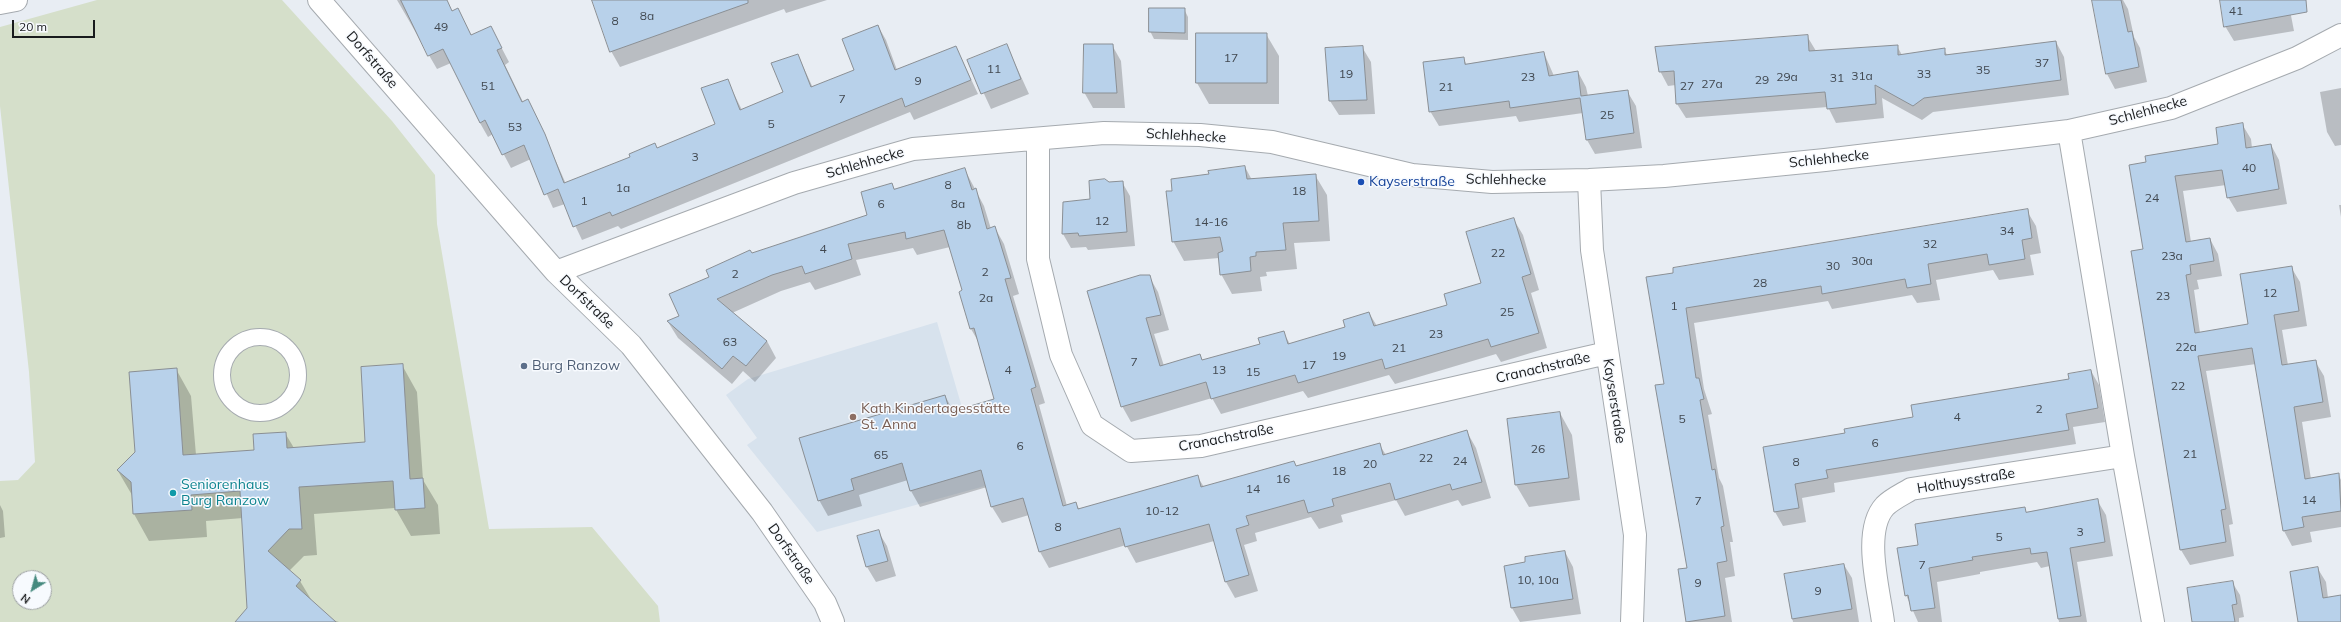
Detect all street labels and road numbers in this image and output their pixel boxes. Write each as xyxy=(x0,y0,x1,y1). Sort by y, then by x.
street label: Dorfstraße xyxy=(343,28,401,92)
street label: Schlehhecke xyxy=(2107,92,2189,130)
street label: Schlehhecke xyxy=(1145,126,1227,146)
street label: Schlehhecke xyxy=(824,144,906,182)
street label: Schlehhecke xyxy=(1788,146,1870,172)
street label: Schlehhecke xyxy=(1466,171,1546,189)
street label: Dorfstraße xyxy=(556,272,618,332)
street label: Cranachstraße xyxy=(1494,349,1592,387)
street label: Kayserstraße xyxy=(1599,357,1629,445)
street label: Cranachstraße xyxy=(1177,421,1275,455)
street label: Holthuysstraße xyxy=(1916,465,2016,497)
street label: Dorfstraße xyxy=(764,520,818,588)

